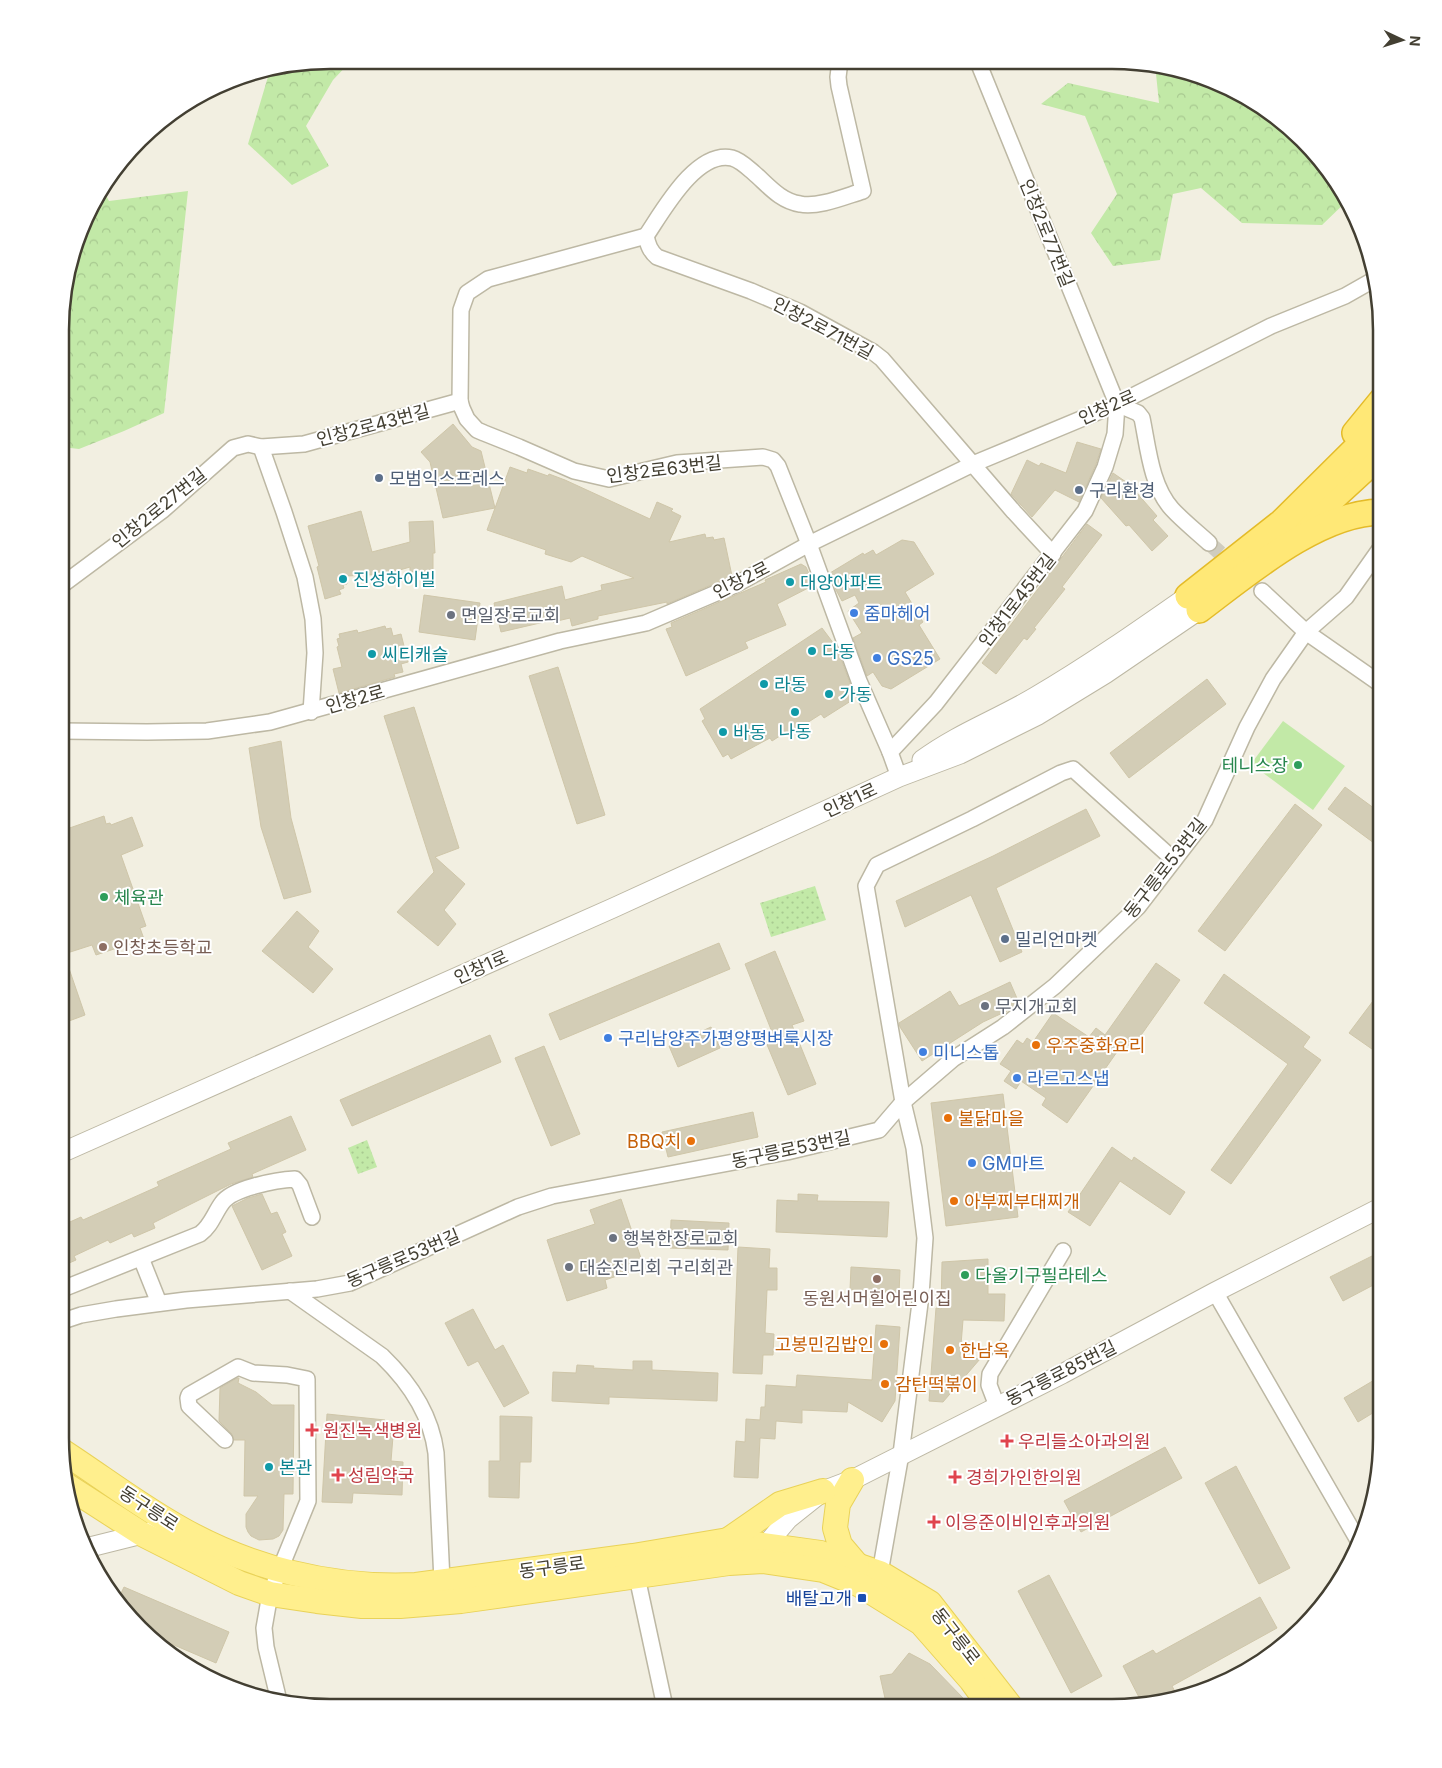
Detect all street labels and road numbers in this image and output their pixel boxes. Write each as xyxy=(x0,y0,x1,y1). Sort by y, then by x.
street label: 인창2로77번길 xyxy=(1016,176,1078,290)
street label: 인창2로71번길 xyxy=(769,293,877,363)
street label: 인창2로 xyxy=(1075,385,1139,429)
street label: 인창2로43번길 xyxy=(314,400,432,450)
street label: 인창2로63번길 xyxy=(605,452,723,486)
street label: 인창2로27번길 xyxy=(108,464,210,552)
street label: 인창1로45번길 xyxy=(974,549,1060,651)
street label: 인창2로 xyxy=(709,557,773,603)
street label: 인창2로 xyxy=(323,681,387,717)
street label: 인창1로 xyxy=(820,778,880,822)
street label: 동구릉로53번길 xyxy=(1119,814,1211,922)
street label: 인창1로 xyxy=(451,946,511,988)
street label: 동구릉로53번길 xyxy=(729,1126,853,1172)
street label: 동구릉로53번길 xyxy=(343,1225,463,1291)
street label: 동구릉로85번길 xyxy=(1002,1336,1120,1410)
street label: 동구릉로 xyxy=(116,1481,182,1535)
street label: 동구릉로 xyxy=(518,1552,586,1582)
street label: 동구릉로 xyxy=(927,1603,985,1669)

